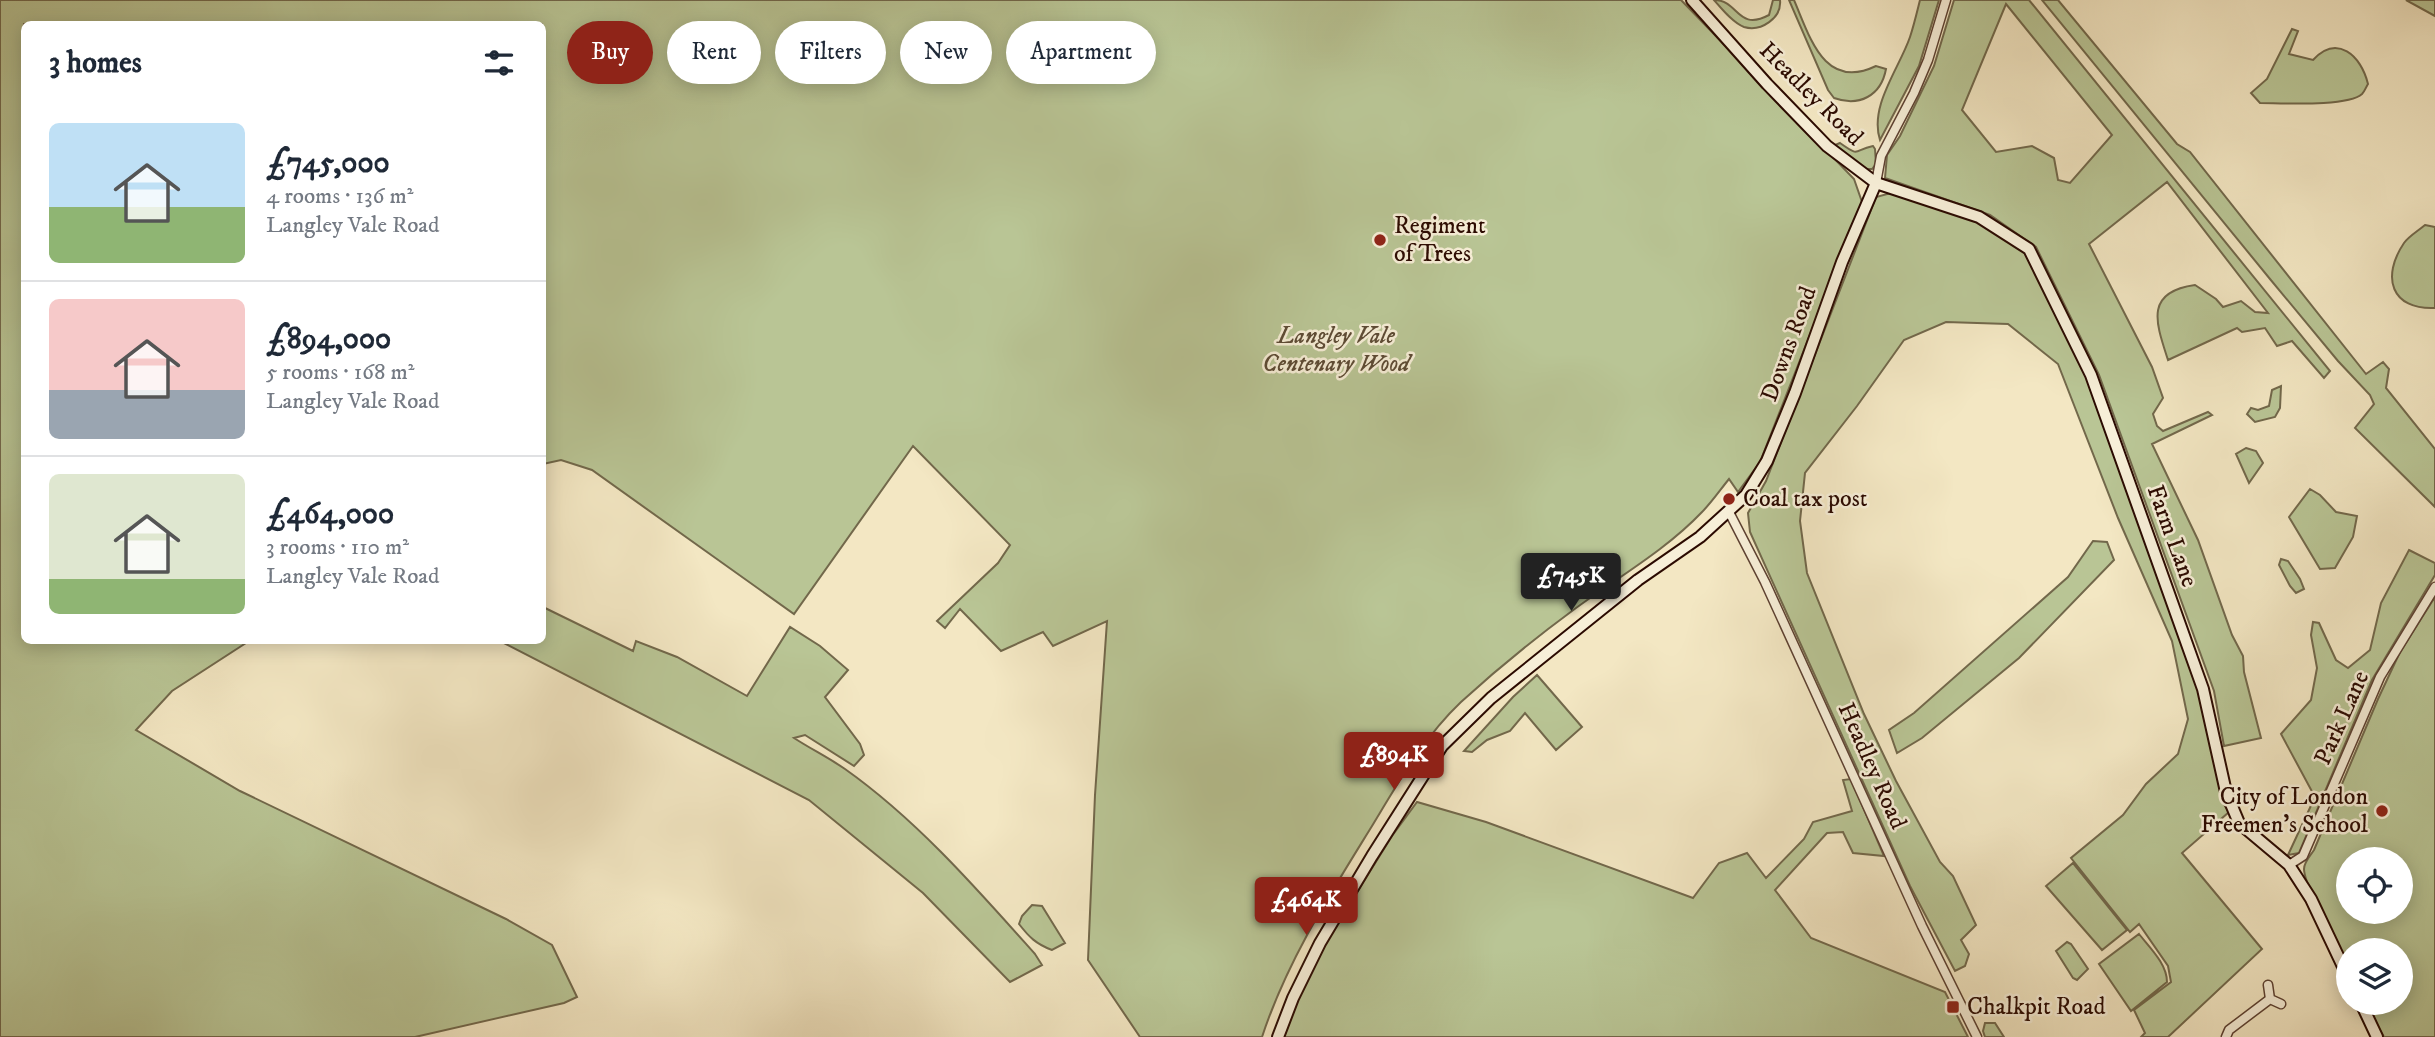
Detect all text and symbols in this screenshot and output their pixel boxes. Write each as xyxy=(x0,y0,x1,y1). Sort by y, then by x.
chip: Buy xyxy=(567,21,653,84)
chip: Rent xyxy=(667,21,761,84)
chip: Filters xyxy=(775,21,886,84)
chip: New xyxy=(900,21,992,84)
chip: Apartment xyxy=(1006,21,1156,84)
street label: Headley Road xyxy=(1753,36,1869,152)
icon: filters xyxy=(480,44,518,82)
text: 3 homes xyxy=(49,45,142,82)
text: £745,000 xyxy=(266,145,390,182)
icon: home xyxy=(105,151,189,235)
text: 4 rooms · 136 m² xyxy=(266,182,413,211)
text: Langley Vale Road xyxy=(266,211,440,240)
place label: Regiment of Trees xyxy=(1394,211,1486,269)
marker: Regiment of Trees xyxy=(1372,232,1388,248)
street label: Downs Road xyxy=(1754,282,1824,406)
text: £894,000 xyxy=(266,321,391,358)
park label: Langley Vale Centenary Wood xyxy=(1262,321,1413,379)
icon: home xyxy=(105,327,189,411)
text: 5 rooms · 168 m² xyxy=(266,358,414,387)
text: Langley Vale Road xyxy=(266,387,440,416)
street label: Farm Lane xyxy=(2140,481,2204,591)
place label: Coal tax post xyxy=(1743,484,1868,514)
marker: Coal tax post xyxy=(1721,491,1737,507)
text: £464,000 xyxy=(266,496,394,533)
icon: home xyxy=(105,502,189,586)
text: 3 rooms · 110 m² xyxy=(266,533,409,562)
pin: £745K xyxy=(1522,554,1620,613)
text: £745K xyxy=(1537,561,1605,590)
text: Langley Vale Road xyxy=(266,562,440,591)
street label: Park Lane xyxy=(2308,666,2376,770)
street label: Headley Road xyxy=(1831,698,1913,834)
pin: £894K xyxy=(1345,732,1443,792)
text: £894K xyxy=(1360,740,1428,769)
place label: City of London Freemen's School xyxy=(2201,782,2369,840)
marker: City of London Freemen's School xyxy=(2374,803,2390,819)
map controls xyxy=(2336,847,2413,1015)
button: locate xyxy=(2336,847,2413,924)
pin: £464K xyxy=(1257,878,1355,937)
text: £464K xyxy=(1271,885,1341,914)
button: layers xyxy=(2336,938,2413,1015)
place label: Chalkpit Road xyxy=(1967,992,2105,1022)
marker: Chalkpit Road xyxy=(1945,999,1961,1015)

